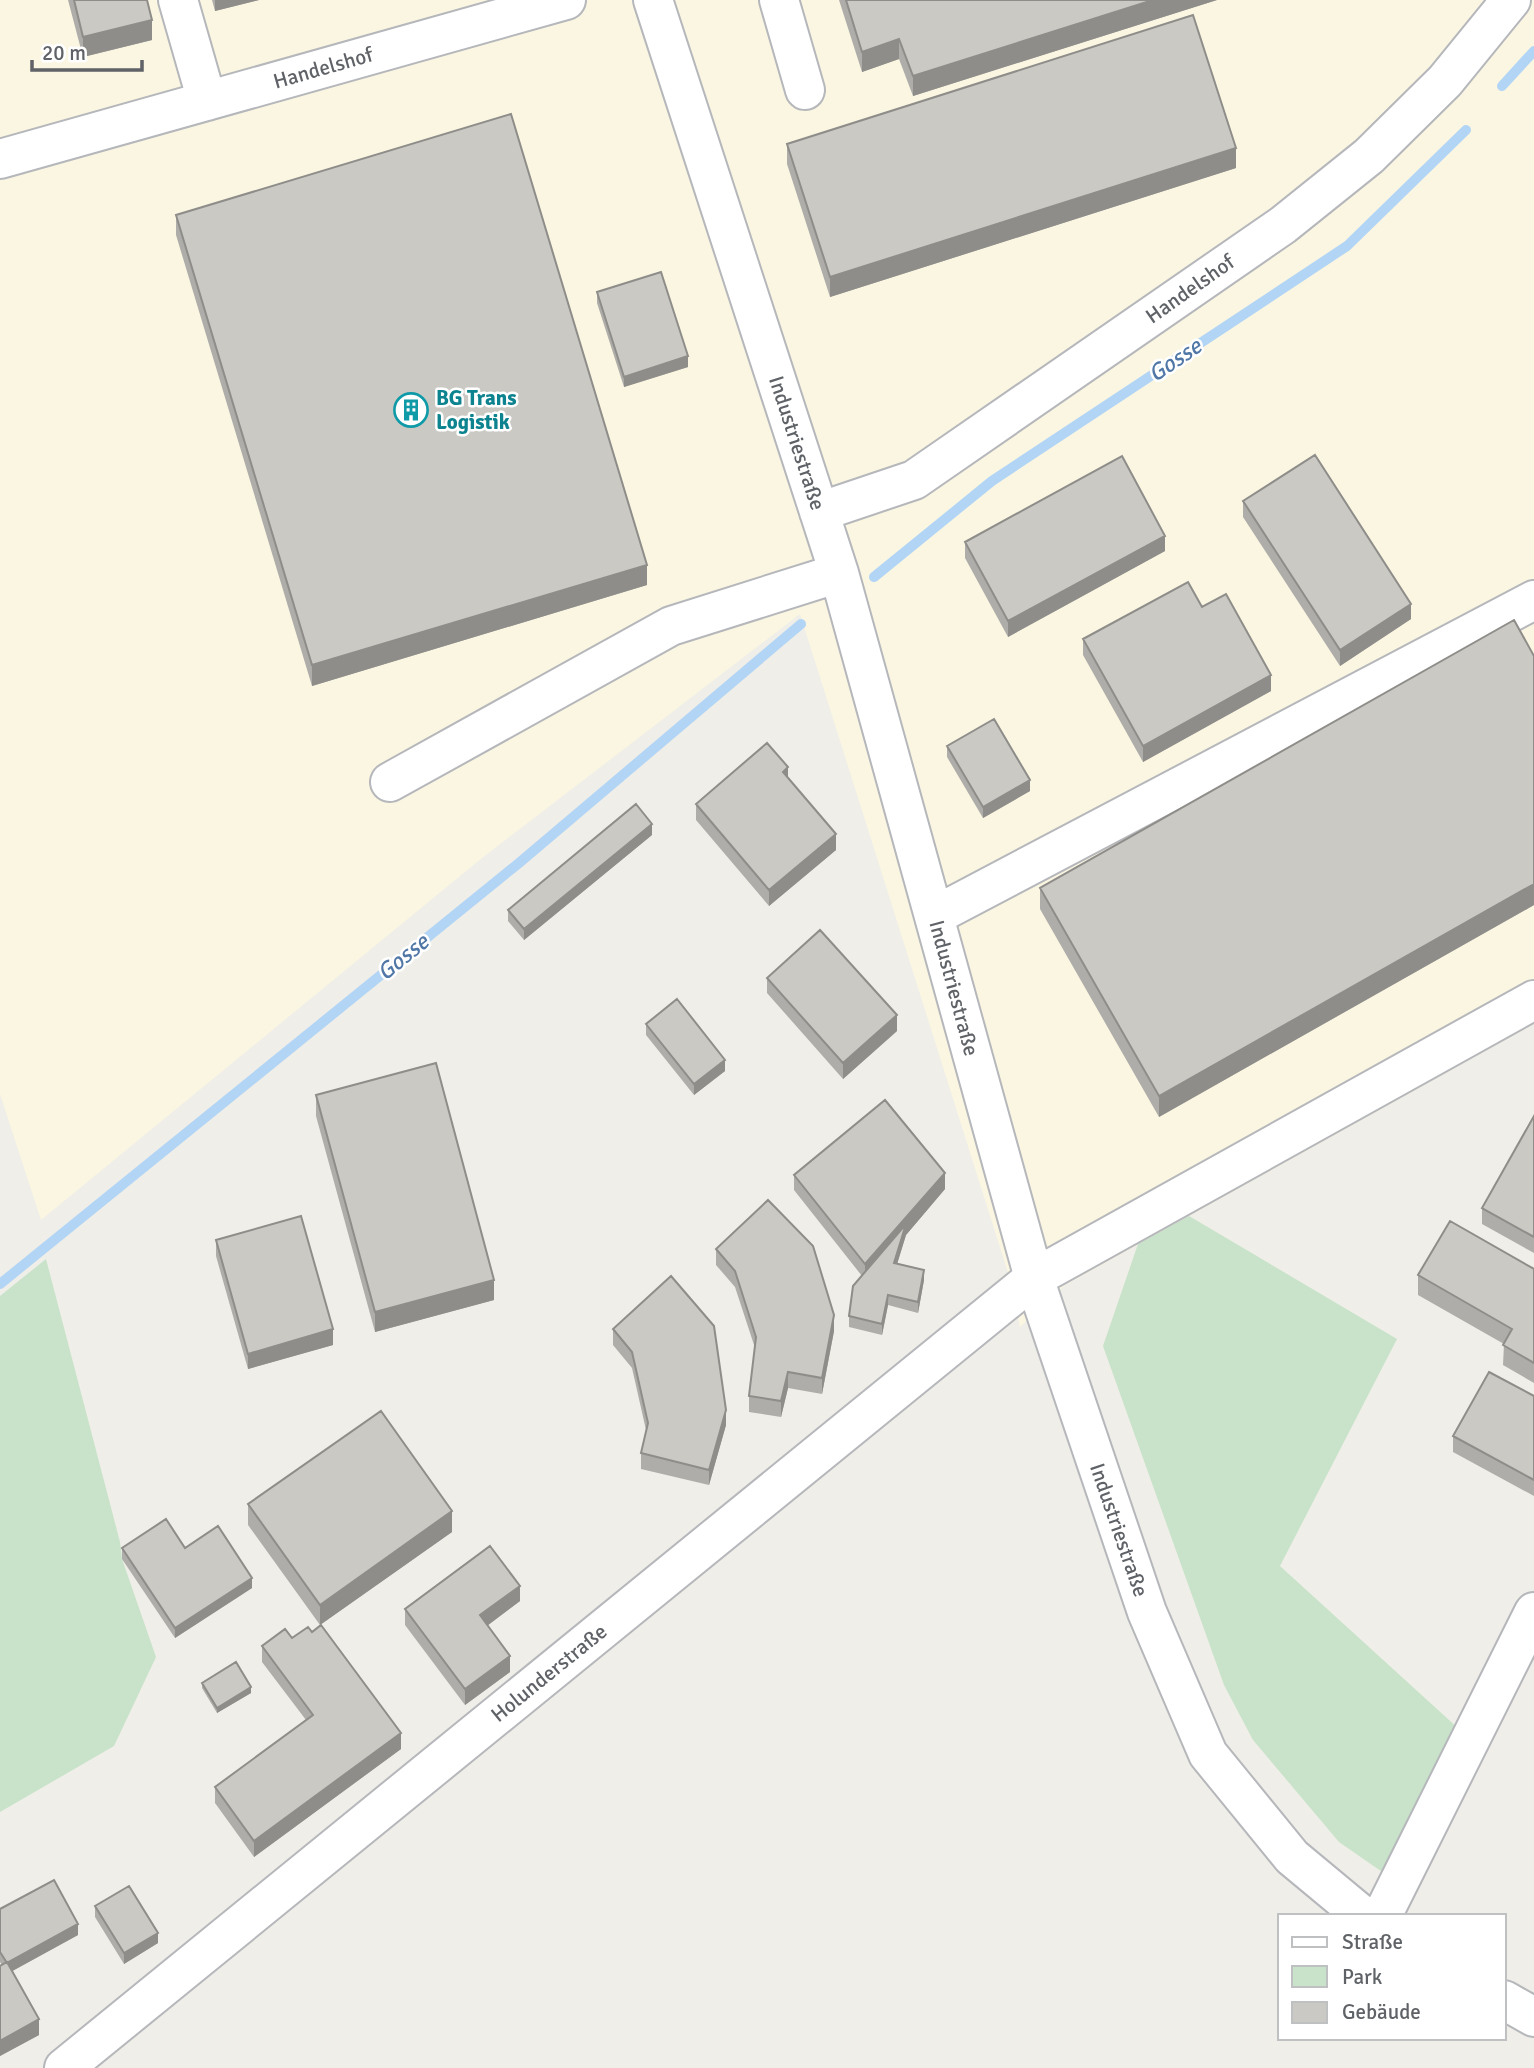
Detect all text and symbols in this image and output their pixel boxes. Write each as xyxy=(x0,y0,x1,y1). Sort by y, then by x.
scale bar xyxy=(32,28,142,72)
text: 20 m xyxy=(42,40,86,66)
street label: Handelshof xyxy=(270,41,377,95)
street label: Handelshof xyxy=(1141,248,1240,329)
water label: Gosse xyxy=(1143,331,1209,388)
street label: Industriestraße xyxy=(763,373,831,513)
place label: BG Trans Logistik xyxy=(436,385,517,435)
building icon: BG Trans Logistik xyxy=(392,391,430,429)
street label: Industriestraße xyxy=(923,917,985,1059)
water label: Gosse xyxy=(371,926,436,987)
street label: Industriestraße xyxy=(1084,1460,1154,1600)
street label: Holunderstraße xyxy=(486,1618,612,1728)
legend xyxy=(1278,1914,1506,2040)
text: Straße xyxy=(1342,1929,1403,1955)
text: Park xyxy=(1342,1964,1383,1990)
text: Gebäude xyxy=(1342,1999,1421,2025)

